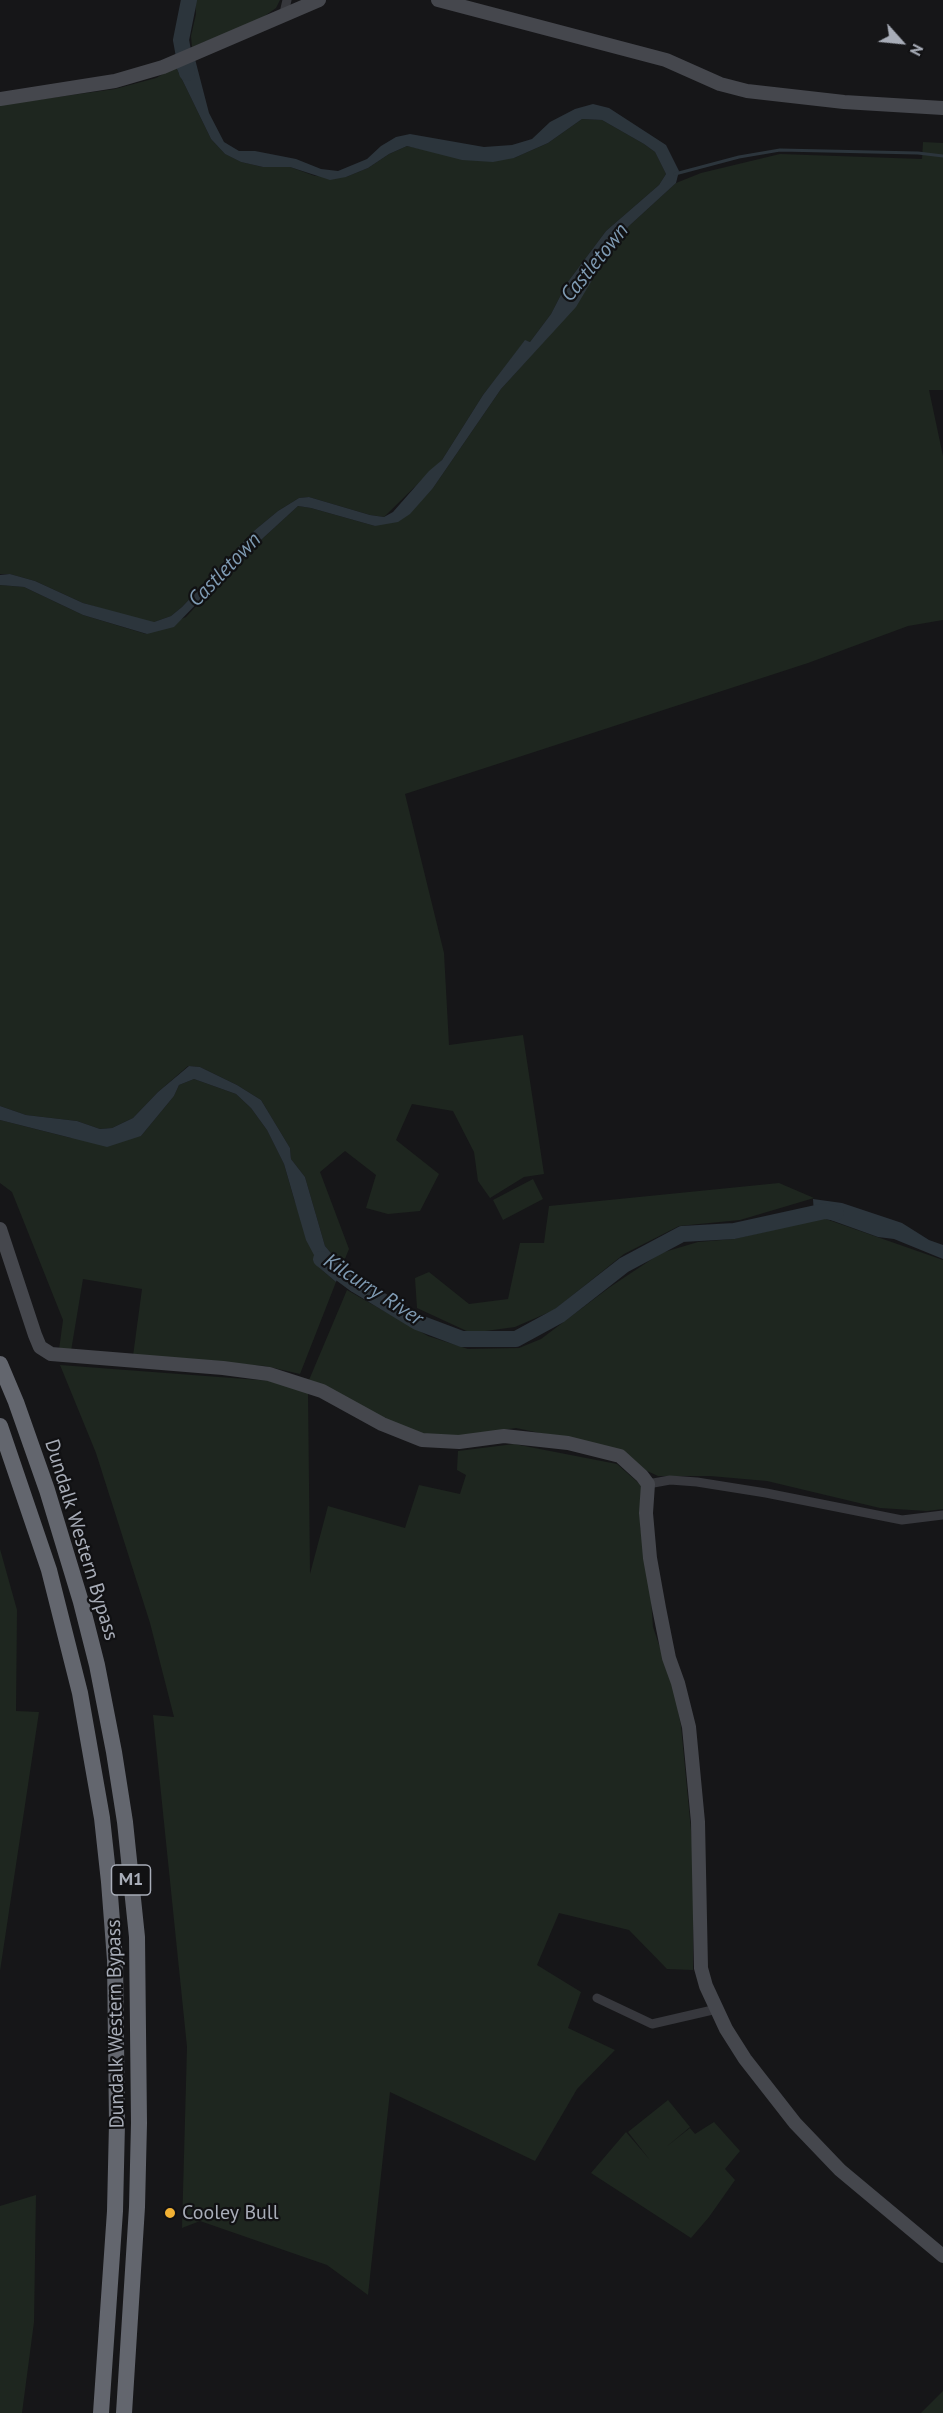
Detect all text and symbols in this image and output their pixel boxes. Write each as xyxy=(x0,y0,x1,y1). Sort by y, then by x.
north arrow xyxy=(871,12,931,72)
text: N xyxy=(906,41,928,59)
water label: Castletown xyxy=(556,219,634,307)
water label: Castletown xyxy=(183,528,267,612)
water label: Kilcurry River xyxy=(319,1249,427,1331)
street label: Dundalk Western Bypass xyxy=(39,1437,123,1643)
road number: M1 xyxy=(112,1865,150,1895)
street label: Dundalk Western Bypass xyxy=(102,1919,130,2129)
place label: Cooley Bull xyxy=(182,2201,279,2225)
marker: Cooley Bull xyxy=(163,2206,177,2220)

